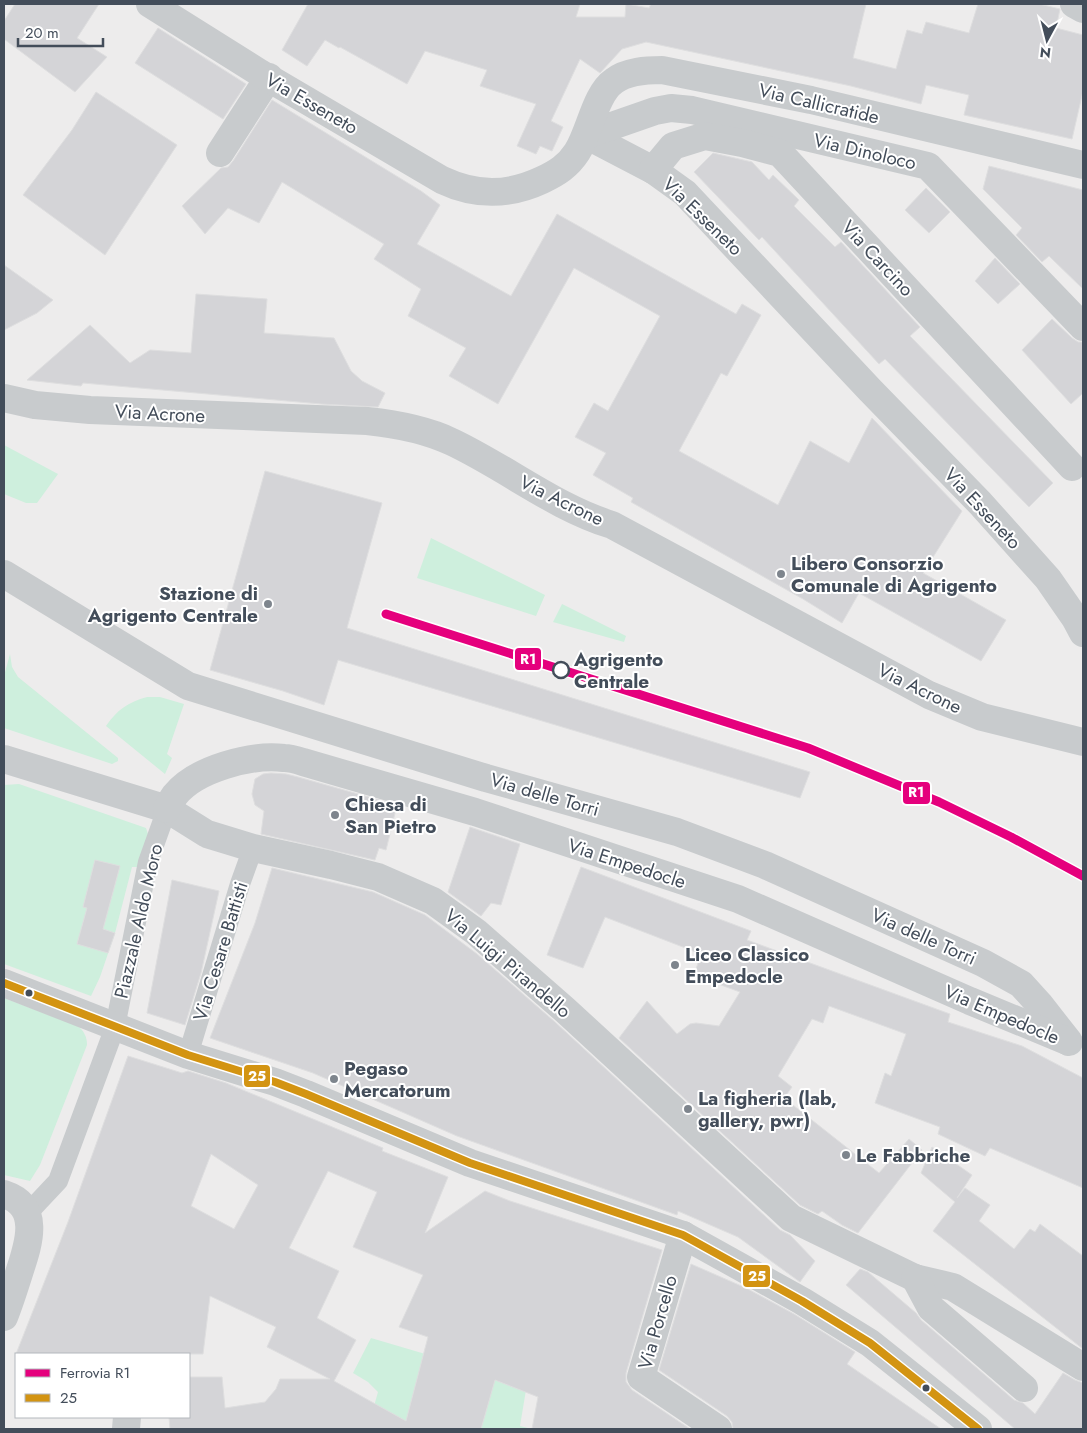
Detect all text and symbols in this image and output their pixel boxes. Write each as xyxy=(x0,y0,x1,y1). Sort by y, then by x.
scale bar xyxy=(18,15,102,47)
north arrow xyxy=(1022,15,1072,65)
text: 20 m xyxy=(25,22,59,44)
text: N xyxy=(1039,42,1052,64)
street label: Via Esseneto xyxy=(261,66,363,141)
street label: Via Callicratide xyxy=(756,76,882,131)
street label: Via Dinoloco xyxy=(811,127,919,176)
street label: Via Esseneto xyxy=(656,171,749,262)
street label: Via Carcino xyxy=(835,214,920,302)
street label: Via Acrone xyxy=(114,398,206,429)
street label: Via Esseneto xyxy=(938,462,1027,555)
street label: Via Acrone xyxy=(515,469,608,532)
place label: Libero Consorzio Comunale di Agrigento xyxy=(791,550,997,599)
marker: Libero Consorzio Comunale di Agrigento xyxy=(775,568,787,580)
place label: Stazione di Agrigento Centrale xyxy=(87,580,258,629)
marker: Stazione di Agrigento Centrale xyxy=(262,598,274,610)
place label: Agrigento Centrale xyxy=(573,646,663,695)
line badge: R1 xyxy=(514,647,542,671)
text: R1 xyxy=(520,649,536,669)
street label: Via Acrone xyxy=(873,657,966,720)
marker: Agrigento Centrale xyxy=(552,661,570,679)
street label: Via delle Torri xyxy=(487,766,603,823)
line badge: R1 xyxy=(902,781,931,805)
text: R1 xyxy=(908,782,924,802)
place label: Chiesa di San Pietro xyxy=(345,791,437,840)
marker: Chiesa di San Pietro xyxy=(329,809,341,821)
street label: Via Empedocle xyxy=(564,832,690,895)
street label: Piazzale Aldo Moro xyxy=(108,841,169,1001)
street label: Via Cesare Battisti xyxy=(186,878,255,1024)
street label: Via delle Torri xyxy=(867,901,981,972)
street label: Via Luigi Pirandello xyxy=(439,902,577,1024)
place label: Liceo Classico Empedocle xyxy=(685,941,809,990)
marker: Liceo Classico Empedocle xyxy=(669,959,681,971)
street label: Via Empedocle xyxy=(940,978,1064,1051)
unlabelled marker xyxy=(24,988,34,998)
place label: Pegaso Mercatorum xyxy=(344,1055,451,1104)
line badge: 25 xyxy=(243,1064,271,1088)
text: 25 xyxy=(248,1066,266,1086)
marker: Pegaso Mercatorum xyxy=(328,1073,340,1085)
place label: La figheria (lab, gallery, pwr) xyxy=(698,1085,837,1134)
marker: La figheria (lab, gallery, pwr) xyxy=(682,1103,694,1115)
place label: Le Fabbriche xyxy=(856,1142,970,1169)
marker: Le Fabbriche xyxy=(840,1149,852,1161)
line badge: 25 xyxy=(742,1264,771,1288)
text: 25 xyxy=(748,1266,766,1286)
street label: Via Porcello xyxy=(631,1272,684,1372)
legend xyxy=(15,1353,190,1418)
text: Ferrovia R1 xyxy=(60,1362,130,1384)
unlabelled marker xyxy=(921,1383,931,1393)
text: 25 xyxy=(60,1387,77,1409)

